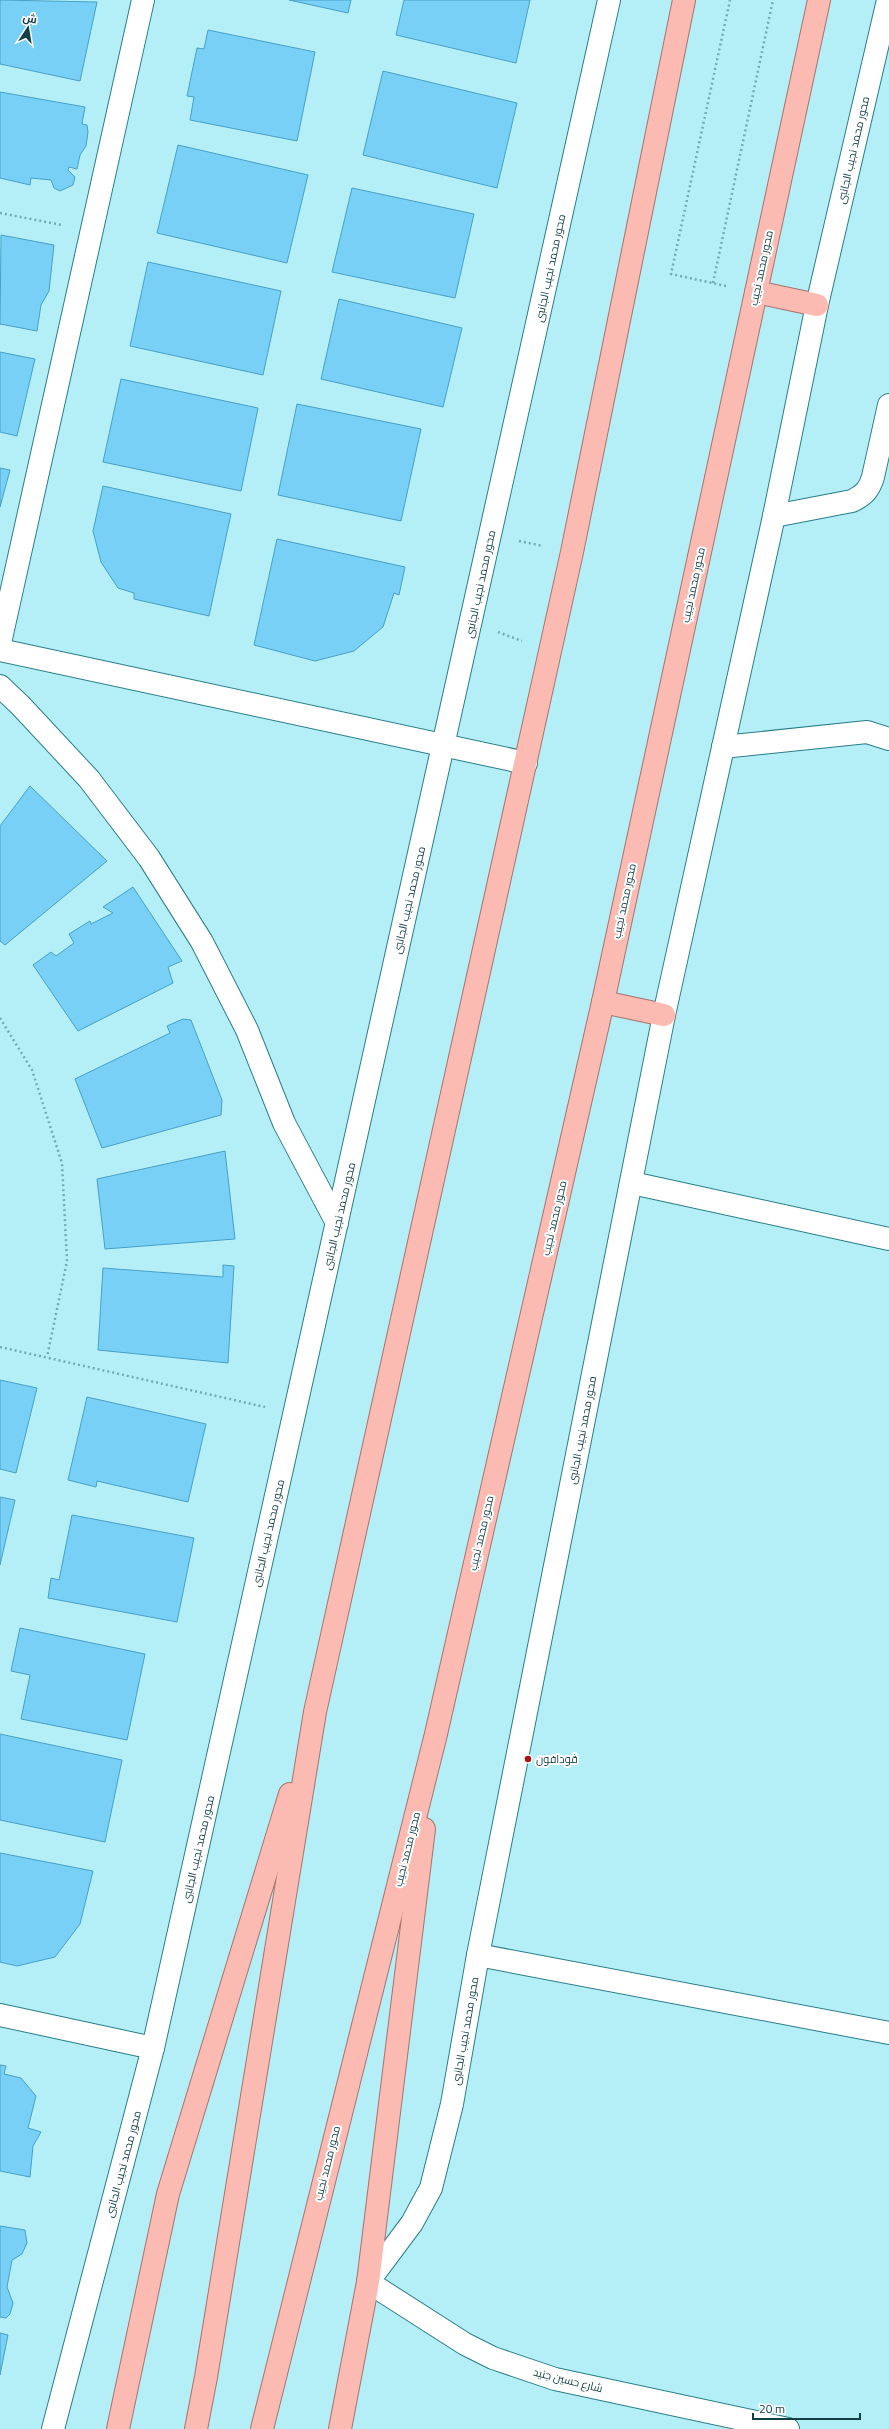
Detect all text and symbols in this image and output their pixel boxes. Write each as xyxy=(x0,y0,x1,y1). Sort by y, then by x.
text: ش xyxy=(21,7,39,29)
north arrow xyxy=(8,8,48,48)
street label: محور محمد نجيب الجانبى xyxy=(831,94,875,206)
street label: محور محمد نجيب الجانبى xyxy=(529,212,571,324)
street label: محور محمد نجيب xyxy=(743,228,779,308)
street label: محور محمد نجيب الجانبى xyxy=(459,528,501,640)
street label: محور محمد نجيب xyxy=(675,545,711,625)
street label: محور محمد نجيب الجانبى xyxy=(387,844,431,956)
street label: محور محمد نجيب xyxy=(606,861,642,941)
street label: محور محمد نجيب الجانبى xyxy=(317,1160,361,1272)
street label: محور محمد نجيب xyxy=(536,1178,572,1258)
street label: محور محمد نجيب الجانبى xyxy=(562,1374,602,1486)
street label: محور محمد نجيب الجانبى xyxy=(246,1477,290,1589)
street label: محور محمد نجيب xyxy=(463,1493,499,1573)
place label: ڤودافون xyxy=(536,1749,578,1769)
marker: ڤودافون xyxy=(523,1754,533,1764)
street label: محور محمد نجيب الجانبى xyxy=(176,1793,220,1905)
street label: محور محمد نجيب xyxy=(388,1809,426,1889)
street label: محور محمد نجيب الجانبى xyxy=(446,1975,484,2087)
street label: محور محمد نجيب الجانبى xyxy=(99,2108,147,2220)
street label: محور محمد نجيب xyxy=(308,2123,346,2203)
street label: شارع حسين جنيد xyxy=(531,2362,605,2398)
scale bar xyxy=(753,2395,860,2421)
text: 20 m xyxy=(759,2397,785,2420)

